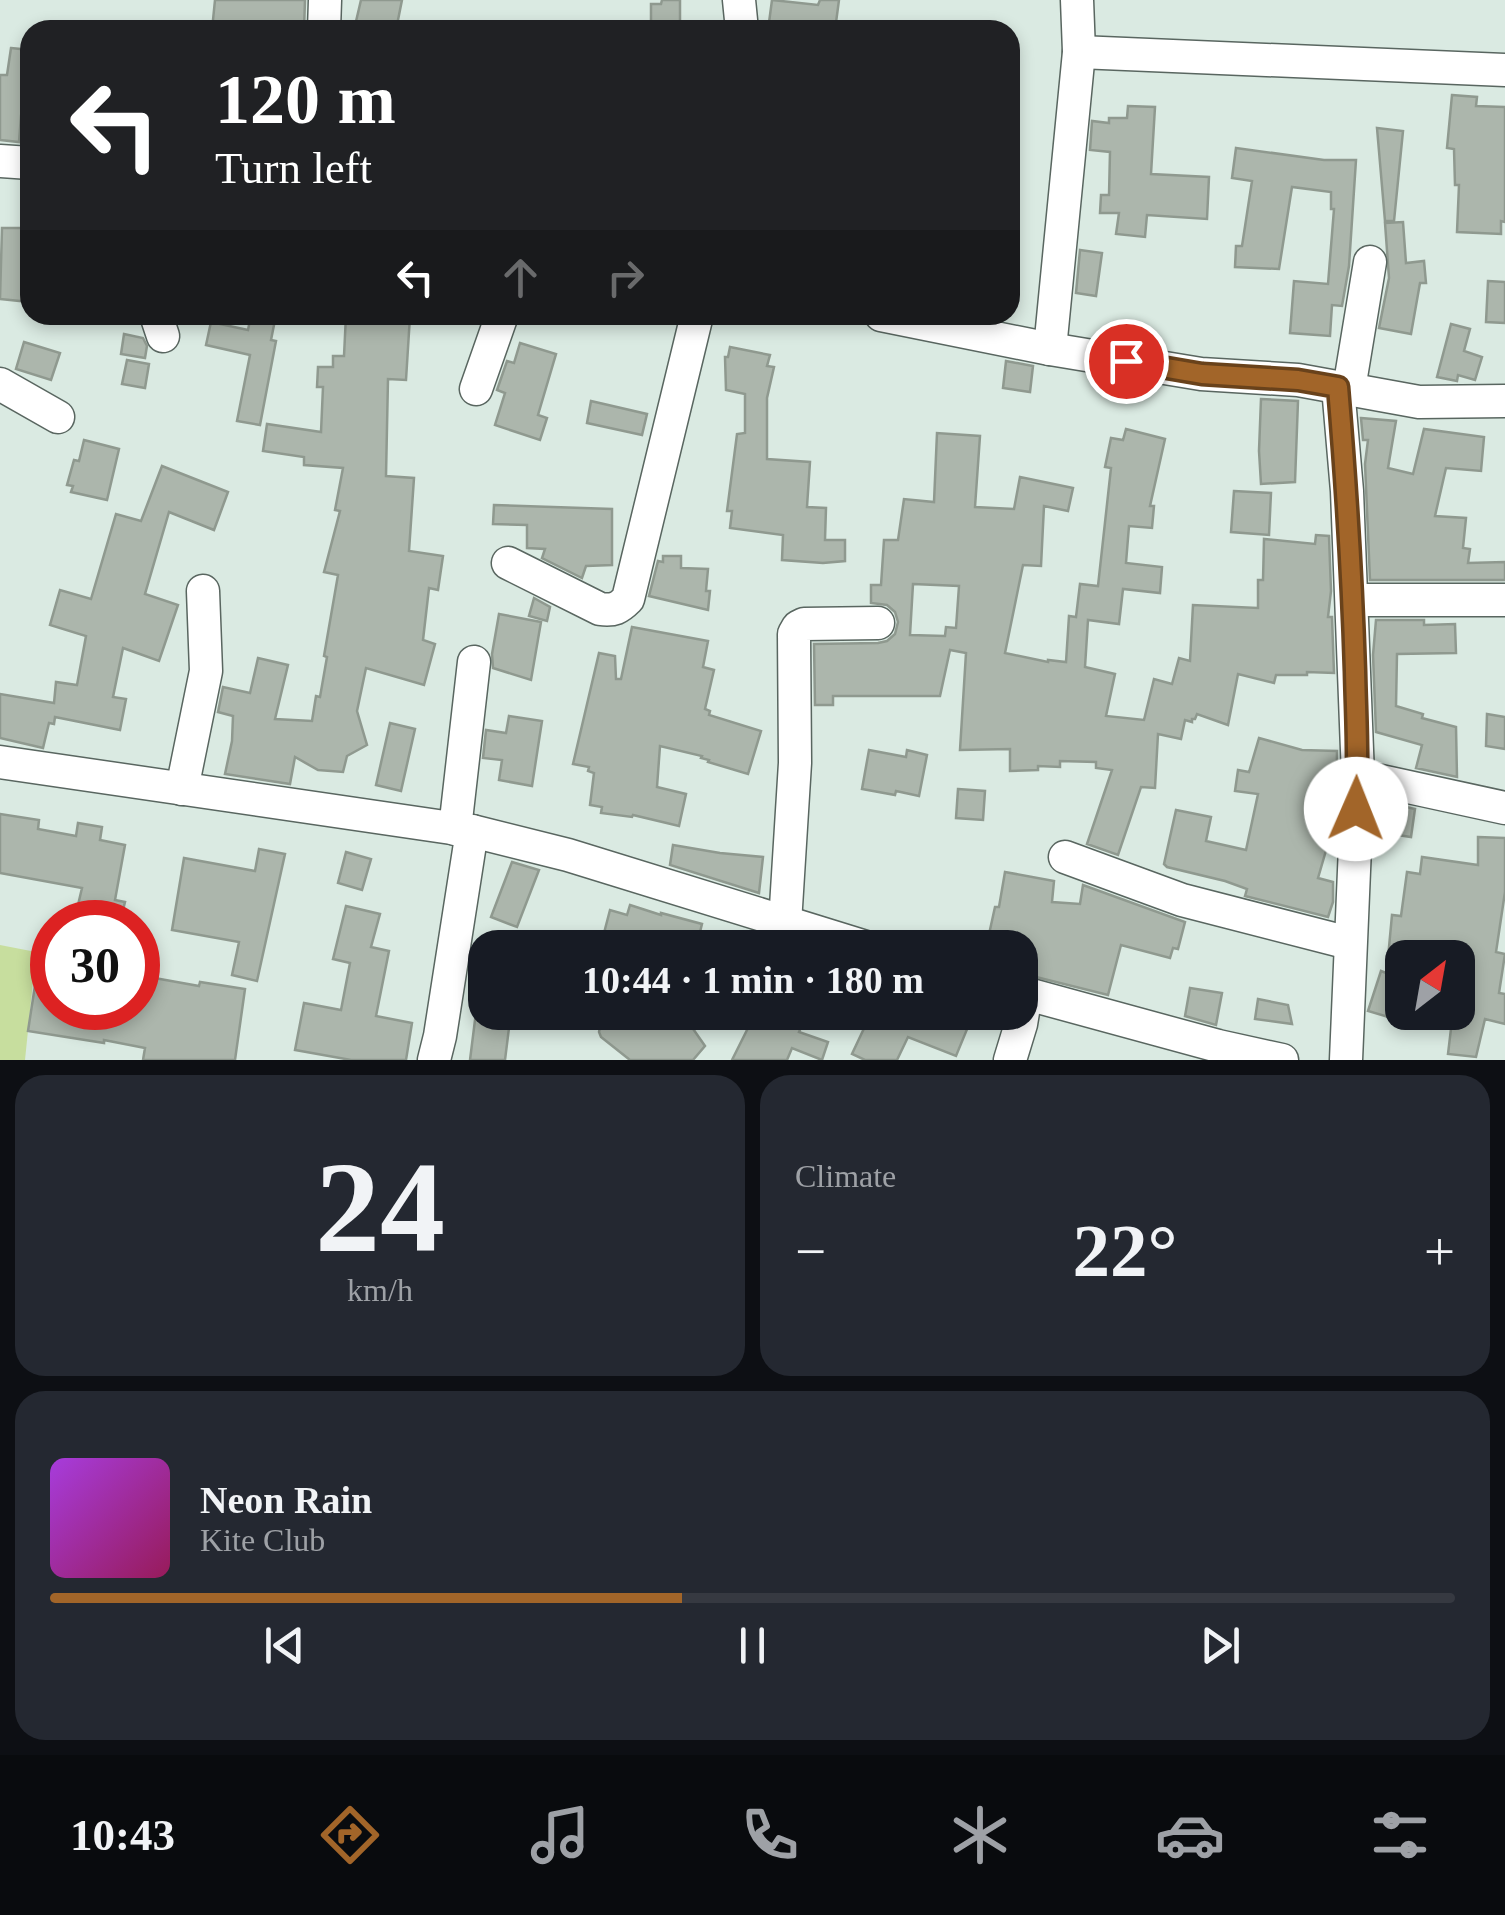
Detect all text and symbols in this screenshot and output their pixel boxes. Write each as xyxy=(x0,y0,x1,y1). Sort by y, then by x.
icon: left xyxy=(50,60,180,190)
text: 120 m xyxy=(215,61,396,138)
text: Turn left xyxy=(215,143,372,193)
icon: left xyxy=(388,250,443,305)
icon: ahead xyxy=(493,250,548,305)
icon: right xyxy=(598,250,653,305)
pin xyxy=(1084,319,1169,404)
icon: arrive xyxy=(1099,334,1154,389)
position arrow xyxy=(1304,757,1408,861)
speed limit sign: 30 xyxy=(30,900,160,1030)
north arrow xyxy=(1385,940,1475,1030)
map controls xyxy=(1385,940,1475,1030)
text: 10:44 · 1 min · 180 m xyxy=(582,959,924,1001)
text: 24 xyxy=(315,1135,445,1279)
text: Climate xyxy=(795,1158,896,1194)
text: 22° xyxy=(1073,1209,1178,1292)
text: − xyxy=(795,1221,826,1282)
text: + xyxy=(1424,1221,1455,1282)
text: km/h xyxy=(347,1272,413,1308)
text: Neon Rain xyxy=(200,1479,372,1521)
text: Kite Club xyxy=(200,1522,325,1558)
icon: previous xyxy=(257,1618,312,1673)
icon: pause xyxy=(725,1618,780,1673)
icon: next xyxy=(1193,1618,1248,1673)
icon: directions xyxy=(315,1800,385,1870)
icon: music xyxy=(525,1800,595,1870)
icon: phone xyxy=(735,1800,805,1870)
icon: climate xyxy=(945,1800,1015,1870)
icon: car xyxy=(1155,1800,1225,1870)
icon: filters xyxy=(1365,1800,1435,1870)
text: 10:43 xyxy=(70,1810,175,1860)

